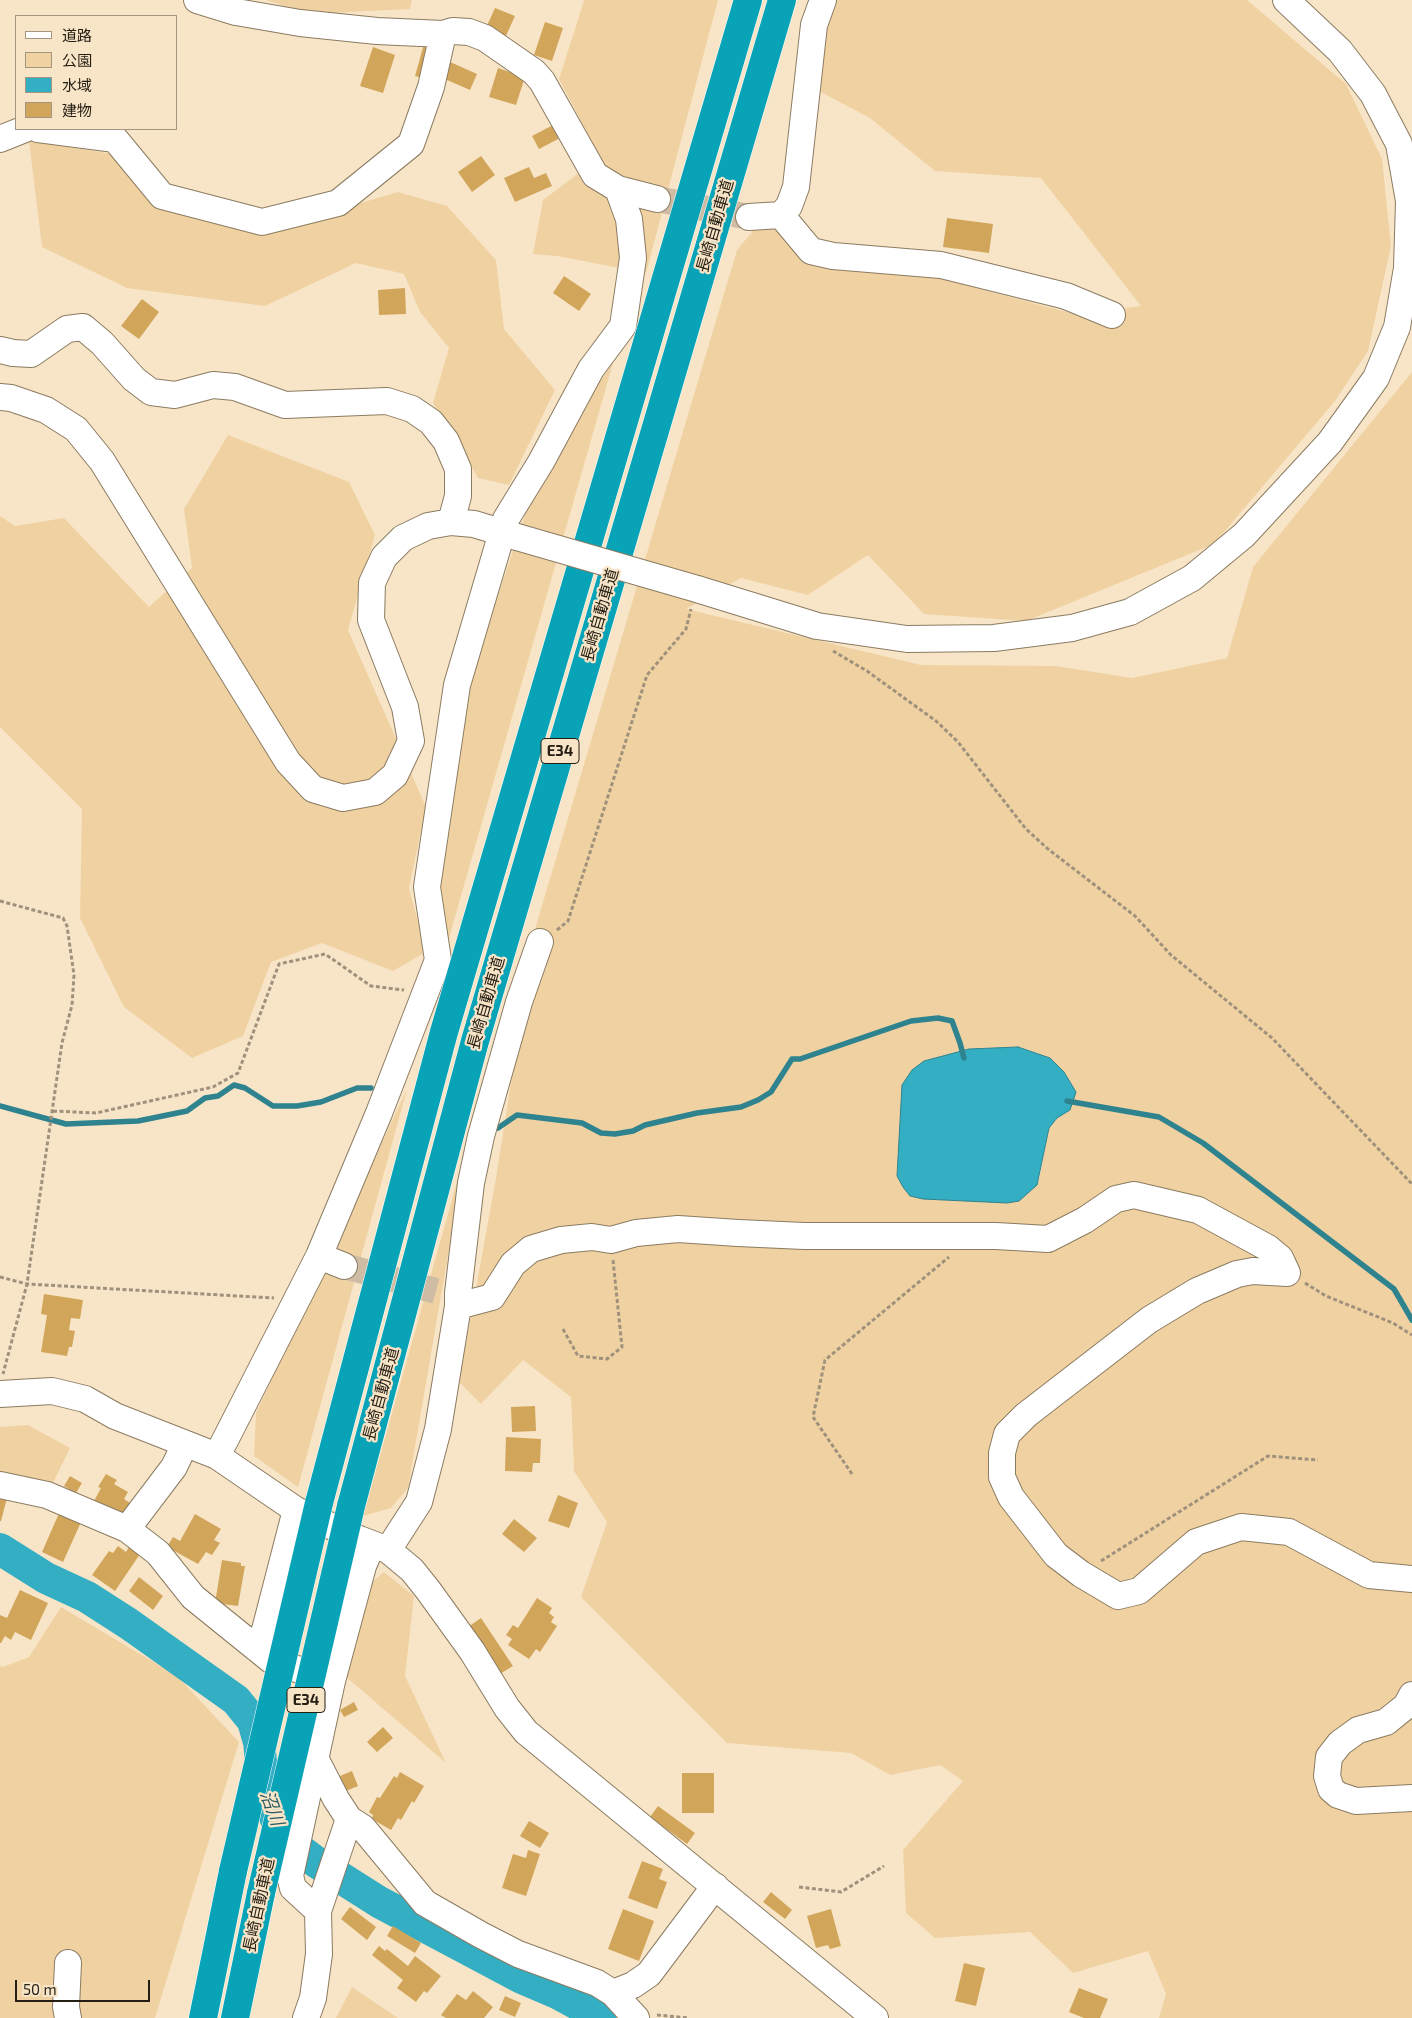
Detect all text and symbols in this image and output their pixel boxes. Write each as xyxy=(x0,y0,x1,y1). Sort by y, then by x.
legend xyxy=(15,15,178,130)
text: 道路 xyxy=(62,26,92,44)
text: 公園 xyxy=(62,51,92,69)
text: 水域 xyxy=(62,76,92,94)
text: 建物 xyxy=(62,101,92,119)
street label: 長崎自動車道 xyxy=(693,177,737,275)
street label: 長崎自動車道 xyxy=(578,566,622,664)
road number: E34 xyxy=(541,738,579,764)
street label: 長崎自動車道 xyxy=(464,954,508,1052)
street label: 長崎自動車道 xyxy=(359,1345,403,1443)
road number: E34 xyxy=(287,1688,325,1712)
water label: 沼川 xyxy=(256,1787,288,1829)
street label: 長崎自動車道 xyxy=(240,1856,278,1954)
scale bar xyxy=(18,1970,152,2002)
text: 50 m xyxy=(23,1980,57,1998)

